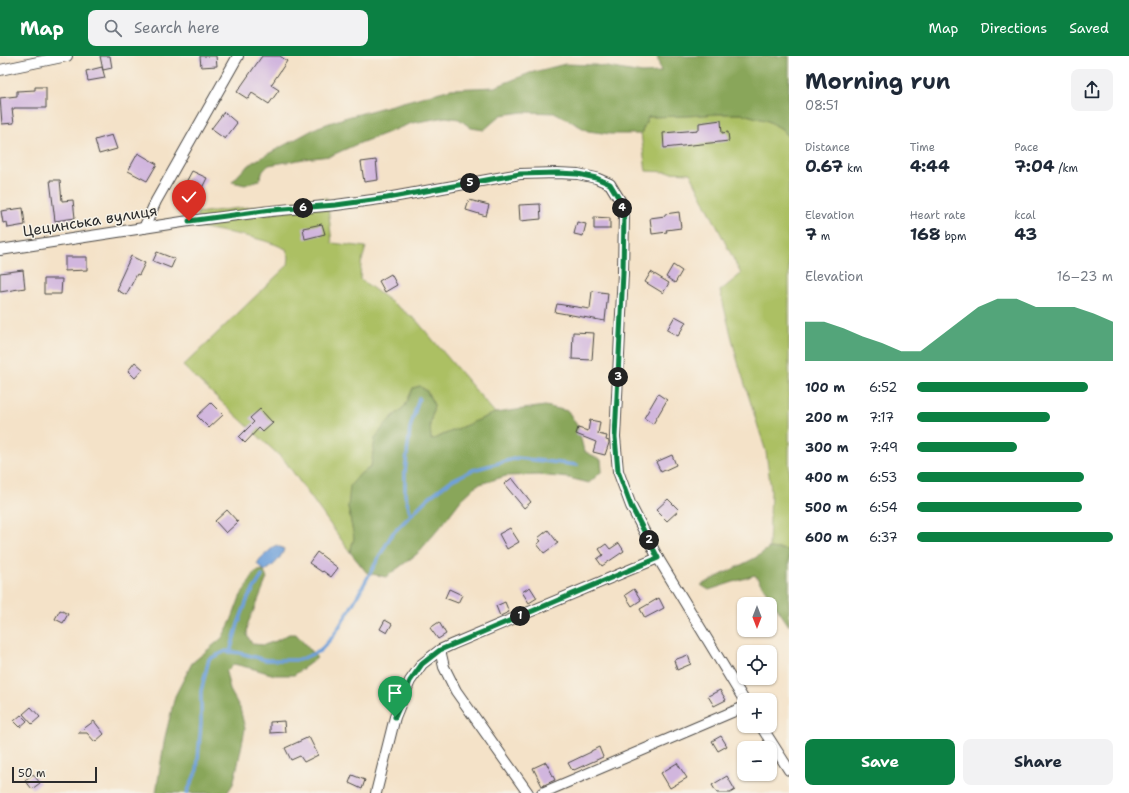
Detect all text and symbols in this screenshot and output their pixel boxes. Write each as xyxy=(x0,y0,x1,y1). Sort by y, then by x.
search box xyxy=(88,10,368,46)
text: Map xyxy=(20,16,64,41)
icon: search xyxy=(102,17,124,39)
text: Search here xyxy=(134,18,220,38)
text: Map xyxy=(929,19,959,37)
text: Directions xyxy=(981,19,1047,37)
text: Saved xyxy=(1069,19,1109,37)
text: Morning run xyxy=(805,67,950,96)
button: share xyxy=(1071,69,1113,111)
text: 08:51 xyxy=(805,97,839,114)
text: Distance xyxy=(805,140,850,155)
text: Time xyxy=(910,140,935,155)
text: Pace xyxy=(1014,140,1039,155)
text: 0.67 xyxy=(805,155,843,177)
text: 4:44 xyxy=(910,155,950,177)
text: 7:04 xyxy=(1014,155,1055,177)
text: km xyxy=(843,161,862,176)
text: /km xyxy=(1055,161,1078,176)
pin: 5 xyxy=(460,173,480,193)
text: 5 xyxy=(467,175,473,190)
pin xyxy=(172,180,206,221)
icon: check xyxy=(178,186,200,208)
pin: 6 xyxy=(293,198,313,218)
pin: 4 xyxy=(612,198,632,218)
street label: Цецинська вулиця xyxy=(21,200,159,242)
text: 6 xyxy=(299,200,307,215)
text: 4 xyxy=(618,200,626,215)
text: Elevation xyxy=(805,208,854,223)
text: Heart rate xyxy=(910,208,966,223)
text: kcal xyxy=(1014,208,1036,223)
text: 7 xyxy=(805,223,817,245)
text: 168 xyxy=(910,223,941,245)
text: 43 xyxy=(1014,223,1037,245)
text: m xyxy=(817,229,830,244)
text: bpm xyxy=(941,229,967,244)
text: Elevation xyxy=(805,268,863,285)
text: 16–23 m xyxy=(1057,268,1113,285)
pin: 3 xyxy=(608,367,628,387)
text: 3 xyxy=(614,369,622,384)
text: 100 m xyxy=(805,379,845,396)
text: 6:52 xyxy=(869,379,897,396)
text: 200 m xyxy=(805,409,848,426)
text: 7:17 xyxy=(869,409,894,426)
text: 300 m xyxy=(805,439,849,456)
text: 7:49 xyxy=(869,439,898,456)
text: 400 m xyxy=(805,469,849,486)
text: 6:53 xyxy=(869,469,897,486)
text: 500 m xyxy=(805,499,848,516)
text: 6:54 xyxy=(869,499,898,516)
text: 600 m xyxy=(805,529,849,546)
text: 6:37 xyxy=(869,529,898,546)
pin: 2 xyxy=(639,530,659,550)
text: 2 xyxy=(645,532,653,547)
north arrow xyxy=(737,597,777,637)
map controls xyxy=(737,597,777,781)
pin: 1 xyxy=(510,606,530,626)
text: 1 xyxy=(517,608,523,623)
button: locate xyxy=(737,645,777,685)
pin xyxy=(378,676,412,717)
icon: arrive xyxy=(384,682,406,704)
button: + xyxy=(737,693,777,733)
button: Save xyxy=(805,739,955,785)
button: Share xyxy=(963,739,1113,785)
button: − xyxy=(737,741,777,781)
scale bar xyxy=(12,765,97,784)
text: 50 m xyxy=(18,766,46,781)

